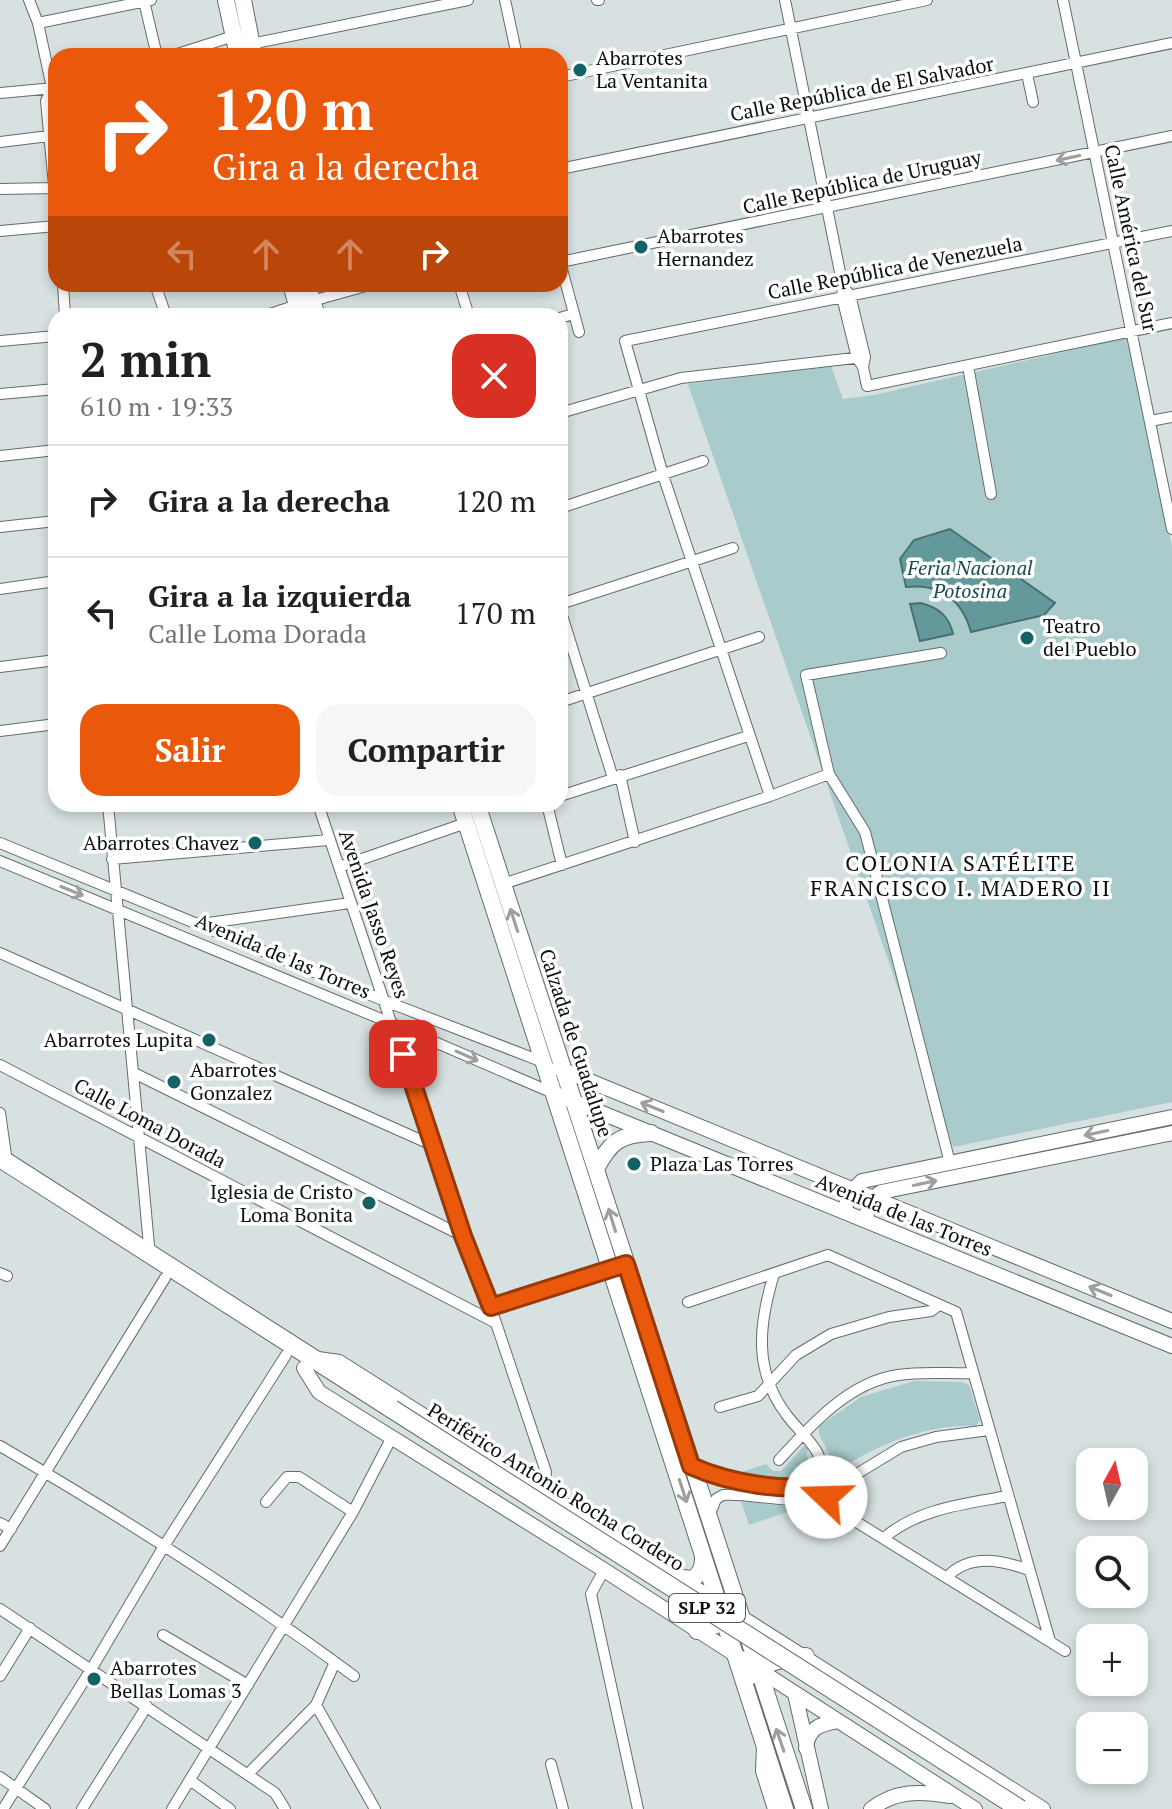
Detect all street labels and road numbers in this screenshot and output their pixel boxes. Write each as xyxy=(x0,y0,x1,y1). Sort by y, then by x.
street label: Calle República de El Salvador xyxy=(728,50,996,127)
street label: Calle América del Sur xyxy=(1098,142,1165,334)
street label: Calle República de Uruguay xyxy=(740,143,985,220)
street label: Calle República de Venezuela xyxy=(765,230,1025,305)
street label: Avenida Jasso Reyes xyxy=(333,826,416,1002)
street label: Avenida de las Torres xyxy=(191,906,375,1005)
street label: Calzada de Guadalupe xyxy=(533,945,620,1140)
street label: Calle Loma Dorada xyxy=(70,1071,231,1174)
street label: Avenida de las Torres xyxy=(812,1167,996,1262)
street label: Periférico Antonio Rocha Cordero xyxy=(423,1396,690,1577)
road number: SLP 32 xyxy=(669,1594,745,1622)

